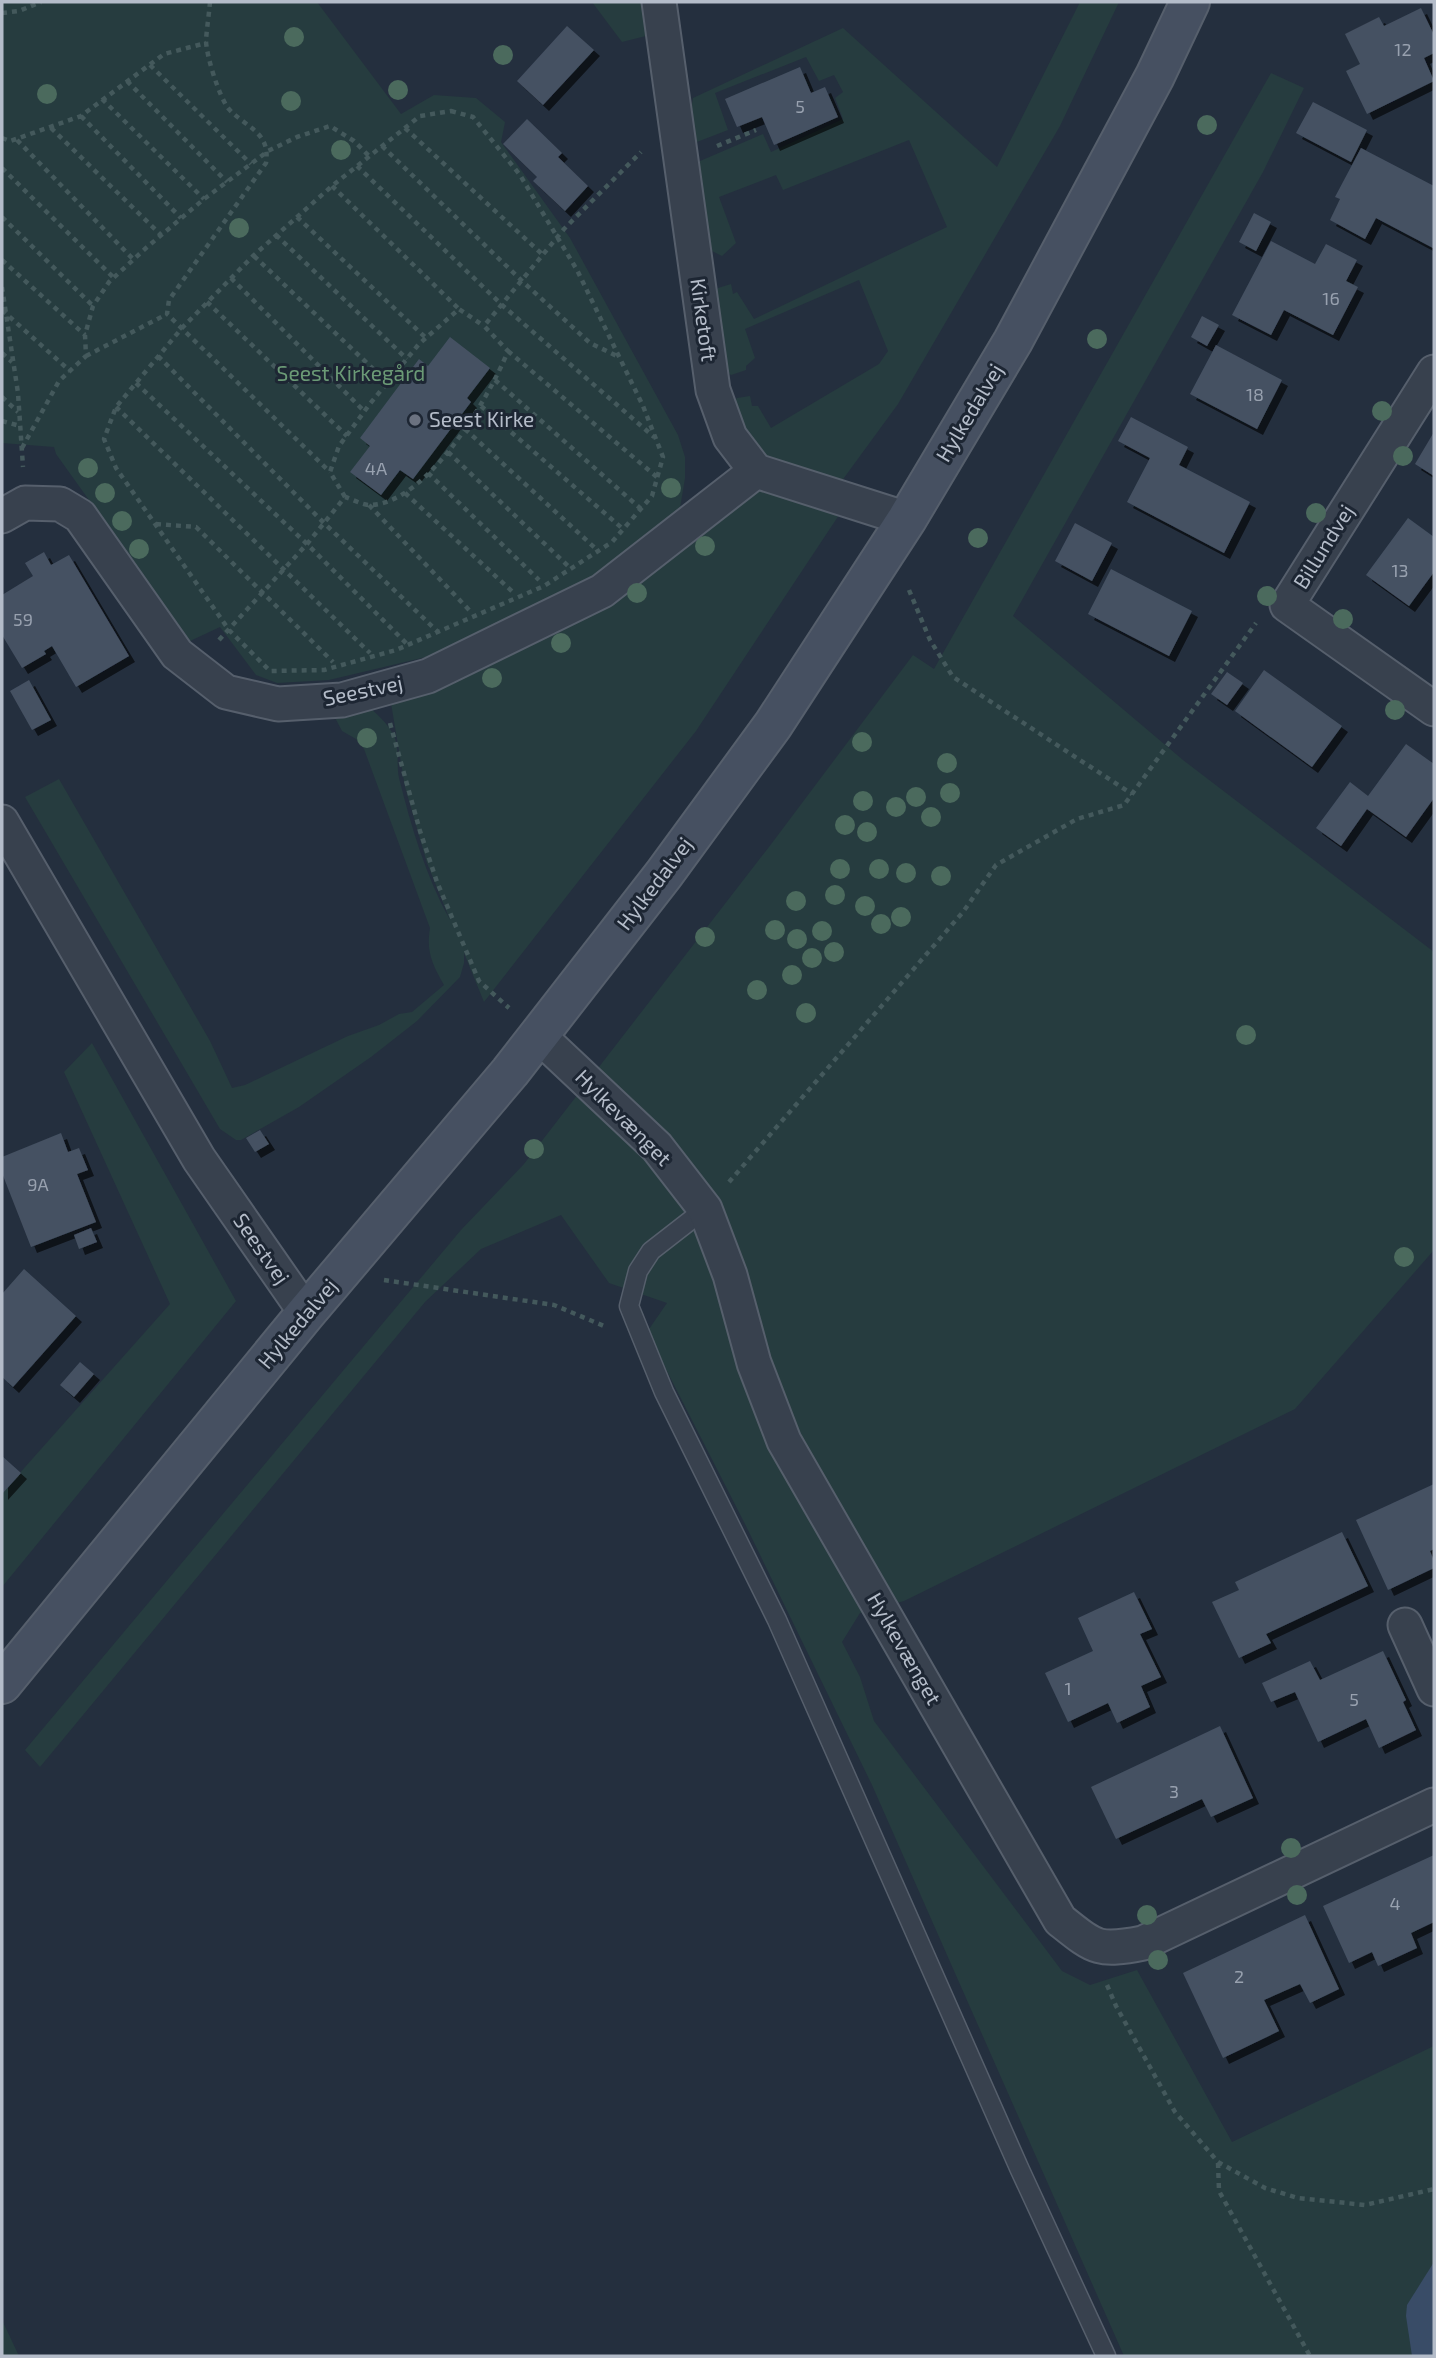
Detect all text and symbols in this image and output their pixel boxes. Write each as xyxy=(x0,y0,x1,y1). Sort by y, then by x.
house number: 12 xyxy=(1394,38,1412,60)
house number: 5 xyxy=(795,95,805,117)
street label: Kirketoft xyxy=(686,277,723,363)
house number: 16 xyxy=(1322,287,1340,309)
street label: Hylkedalvej xyxy=(930,359,1009,466)
park label: Seest Kirkegård xyxy=(277,360,425,385)
house number: 18 xyxy=(1246,383,1264,405)
place label: Seest Kirke xyxy=(429,406,534,431)
marker: Seest Kirke xyxy=(407,412,423,428)
house number: 4A xyxy=(365,457,388,479)
street label: Billundvej xyxy=(1287,500,1359,593)
house number: 13 xyxy=(1391,559,1409,581)
house number: 59 xyxy=(13,608,33,630)
street label: Seestvej xyxy=(321,669,405,711)
street label: Hylkedalvej xyxy=(611,832,698,935)
street label: Hylkevænget xyxy=(571,1064,677,1170)
house number: 9A xyxy=(27,1173,50,1195)
street label: Seestvej xyxy=(228,1208,296,1289)
street label: Hylkedalvej xyxy=(252,1273,343,1374)
street label: Hylkevænget xyxy=(863,1588,947,1709)
house number: 1 xyxy=(1064,1677,1072,1699)
house number: 5 xyxy=(1349,1688,1359,1710)
house number: 3 xyxy=(1169,1780,1179,1802)
house number: 4 xyxy=(1389,1892,1401,1914)
house number: 2 xyxy=(1234,1965,1244,1987)

